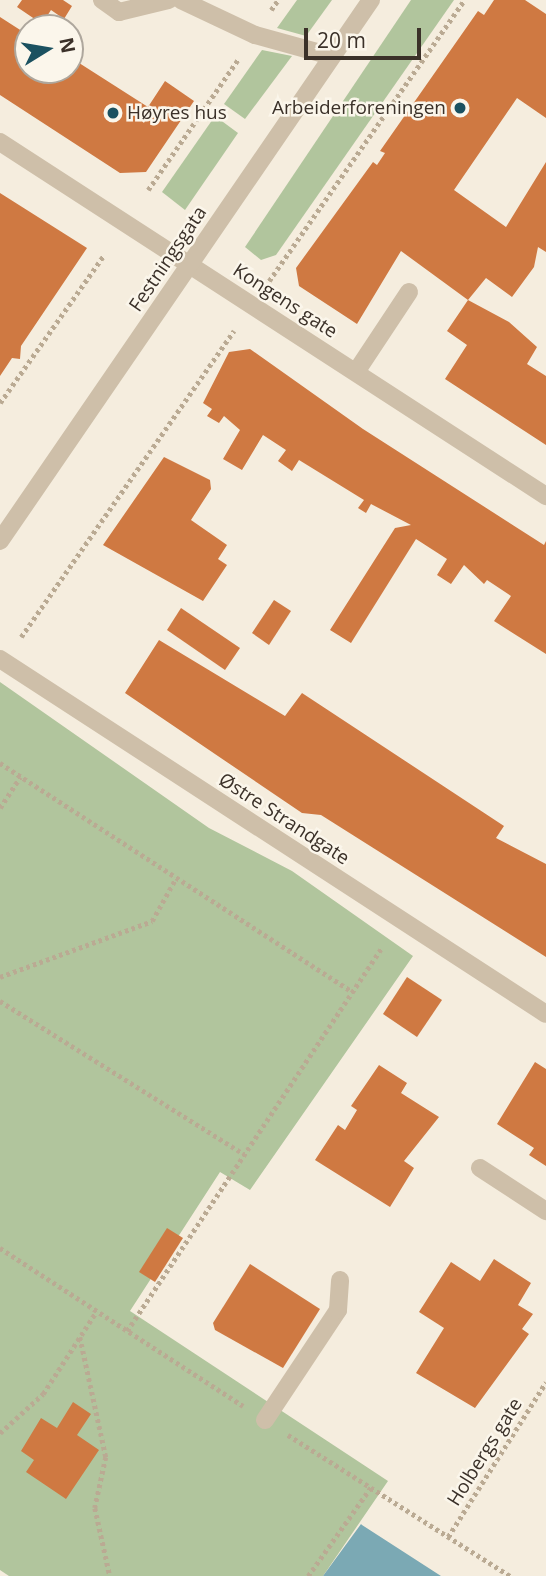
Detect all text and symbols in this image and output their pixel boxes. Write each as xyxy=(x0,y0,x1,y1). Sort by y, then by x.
north arrow xyxy=(14,14,84,84)
scale bar xyxy=(308,14,425,58)
text: 20 m xyxy=(317,26,366,54)
text: N xyxy=(53,35,82,55)
place label: Arbeiderforeningen xyxy=(272,97,446,119)
marker: Arbeiderforeningen xyxy=(452,100,468,116)
place label: Høyres hus xyxy=(127,102,227,124)
marker: Høyres hus xyxy=(105,105,121,121)
street label: Festningsgata xyxy=(124,202,212,316)
street label: Kongens gate xyxy=(229,259,341,343)
street label: Østre Strandgate xyxy=(214,768,354,870)
street label: Holbergs gate xyxy=(443,1394,527,1510)

